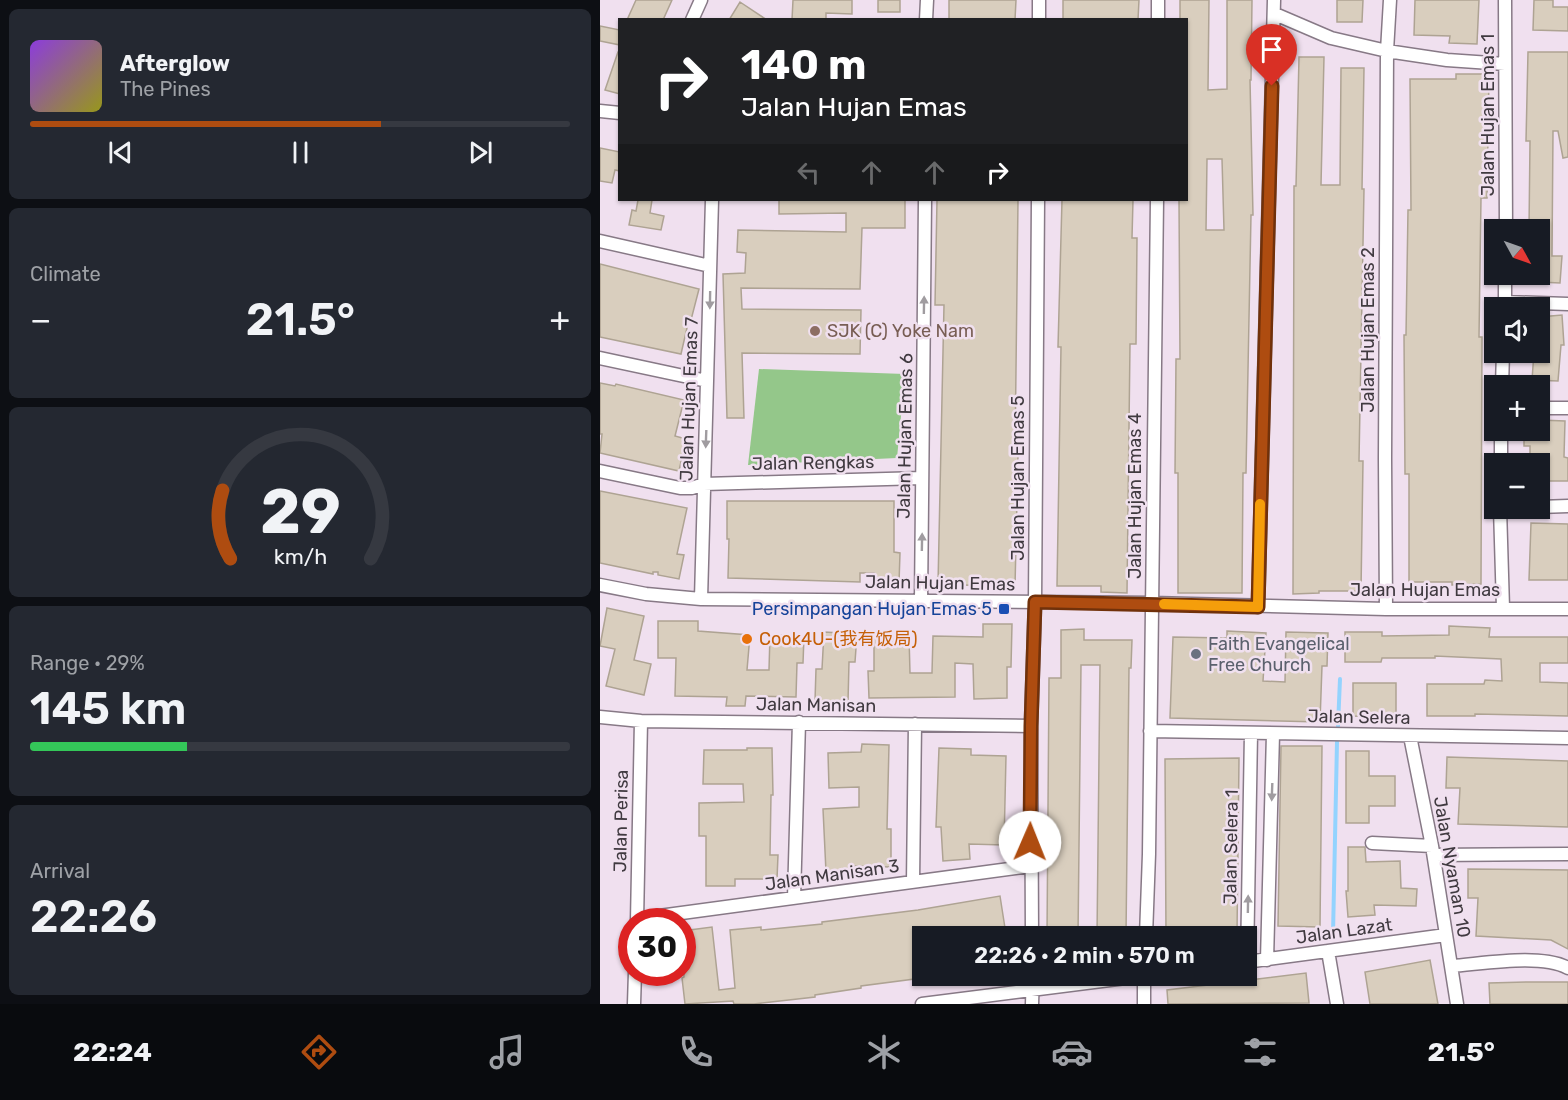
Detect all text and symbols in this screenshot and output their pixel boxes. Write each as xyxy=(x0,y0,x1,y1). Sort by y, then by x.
pin xyxy=(1246,24,1297,86)
icon: arrive xyxy=(1255,33,1288,66)
street label: Jalan Hujan Emas 1 xyxy=(1477,34,1499,196)
text: 140 m xyxy=(741,40,867,90)
icon: right xyxy=(642,42,720,120)
text: Afterglow xyxy=(120,50,230,77)
text: The Pines xyxy=(120,77,211,101)
text: Jalan Hujan Emas xyxy=(741,91,967,123)
icon: previous xyxy=(104,136,137,169)
icon: pause xyxy=(284,136,317,169)
icon: next xyxy=(464,136,497,169)
icon: left xyxy=(792,156,825,189)
icon: ahead xyxy=(855,156,888,189)
icon: ahead xyxy=(918,156,951,189)
icon: right xyxy=(981,156,1014,189)
north arrow xyxy=(1484,219,1550,285)
map controls xyxy=(1484,219,1550,519)
street label: Jalan Hujan Emas 2 xyxy=(1357,247,1379,413)
text: Climate xyxy=(30,262,101,286)
one-way arrow xyxy=(705,290,714,309)
text: 21.5° xyxy=(246,293,355,346)
one-way arrow xyxy=(919,296,929,315)
button: sound xyxy=(1484,297,1550,363)
text: − xyxy=(30,300,51,339)
text: + xyxy=(549,300,570,339)
street label: Jalan Hujan Emas 7 xyxy=(675,317,703,481)
place label: SJK (C) Yoke Nam xyxy=(827,320,974,342)
marker: SJK (C) Yoke Nam xyxy=(808,324,822,338)
street label: Jalan Hujan Emas 6 xyxy=(893,353,917,519)
button: + xyxy=(1484,375,1550,441)
street label: Jalan Hujan Emas 5 xyxy=(1007,395,1029,561)
street label: Jalan Hujan Emas 4 xyxy=(1124,413,1146,579)
one-way arrow xyxy=(701,430,710,449)
street label: Jalan Rengkas xyxy=(752,451,874,475)
button: − xyxy=(1484,453,1550,519)
text: 29 xyxy=(260,475,340,549)
one-way arrow xyxy=(917,533,927,552)
text: km/h xyxy=(273,544,327,569)
street label: Jalan Hujan Emas xyxy=(865,571,1015,595)
street label: Jalan Hujan Emas xyxy=(1350,579,1500,601)
place label: Persimpangan Hujan Emas 5 xyxy=(752,598,992,620)
marker: Persimpangan Hujan Emas 5 xyxy=(997,602,1011,616)
place label: Cook4U-(我有饭局) xyxy=(759,628,918,650)
marker: Cook4U-(我有饭局) xyxy=(740,632,754,646)
place label: Faith Evangelical Free Church xyxy=(1208,633,1350,676)
marker: Faith Evangelical Free Church xyxy=(1189,647,1203,661)
text: Range · 29% xyxy=(30,651,145,675)
text: 145 km xyxy=(30,682,186,735)
street label: Jalan Manisan xyxy=(756,693,876,717)
street label: Jalan Selera xyxy=(1307,705,1411,729)
street label: Jalan Perisa xyxy=(609,769,633,873)
one-way arrow xyxy=(1267,783,1276,802)
street label: Jalan Selera 1 xyxy=(1219,789,1243,905)
street label: Jalan Nyaman 10 xyxy=(1429,795,1475,939)
position arrow xyxy=(998,810,1062,874)
street label: Jalan Manisan 3 xyxy=(763,855,901,895)
text: Arrival xyxy=(30,859,90,883)
text: 22:26 xyxy=(30,890,157,943)
one-way arrow xyxy=(1243,894,1253,913)
speed limit sign: 30 xyxy=(618,908,696,986)
street label: Jalan Lazat xyxy=(1294,913,1394,949)
text: 22:26 · 2 min · 570 m xyxy=(974,942,1195,969)
icon: directions xyxy=(298,1031,340,1073)
icon: music xyxy=(486,1031,528,1073)
icon: phone xyxy=(675,1031,717,1073)
icon: climate xyxy=(863,1031,905,1073)
icon: car xyxy=(1051,1031,1093,1073)
icon: filters xyxy=(1239,1031,1281,1073)
text: 22:24 xyxy=(73,1036,152,1068)
text: 21.5° xyxy=(1428,1036,1495,1068)

